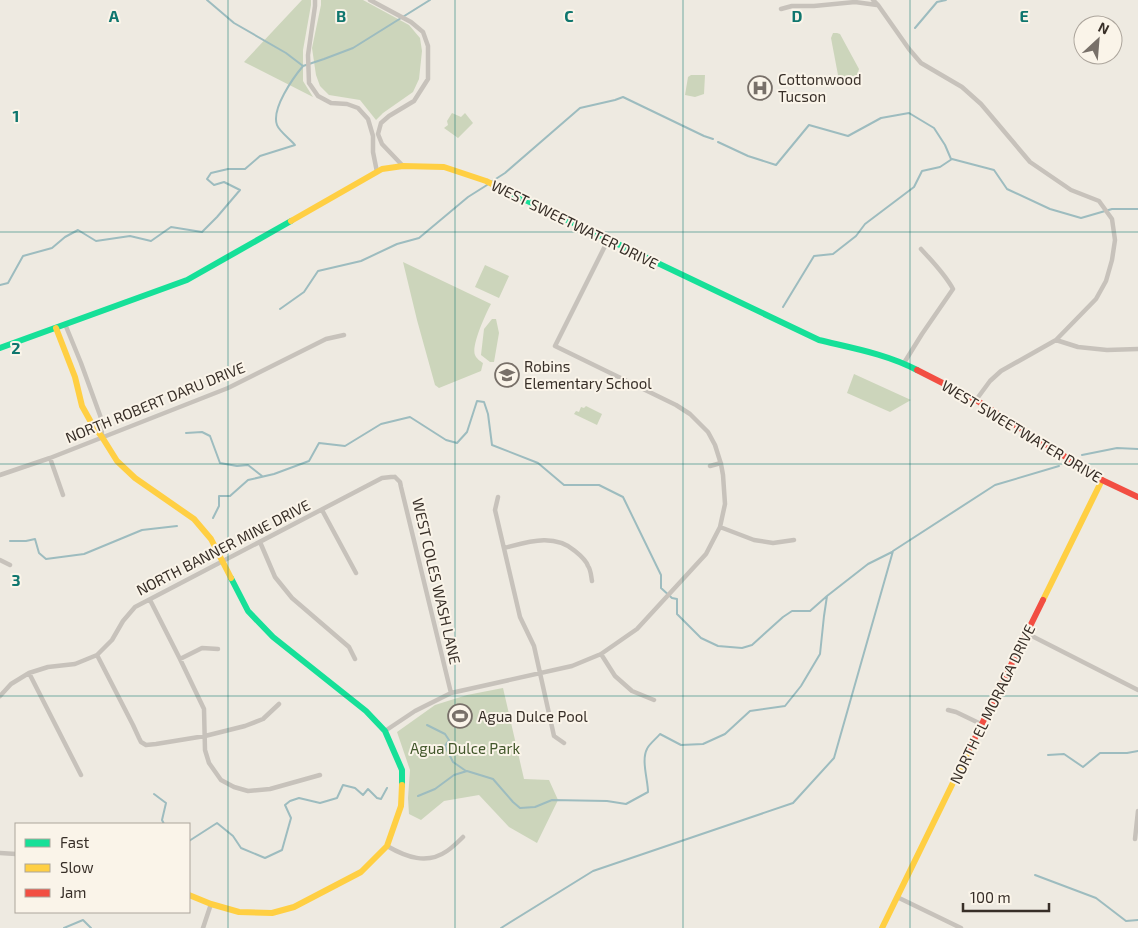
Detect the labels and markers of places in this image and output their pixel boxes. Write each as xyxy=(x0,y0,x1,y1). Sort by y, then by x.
place label: Cottonwood Tucson xyxy=(778,70,862,105)
hospital icon: Cottonwood Tucson xyxy=(747,75,773,101)
place label: Robins Elementary School xyxy=(524,357,652,392)
school or university icon: Robins Elementary School xyxy=(494,362,520,388)
sports icon: Agua Dulce Pool xyxy=(447,703,473,729)
place label: Agua Dulce Pool xyxy=(478,707,588,725)

